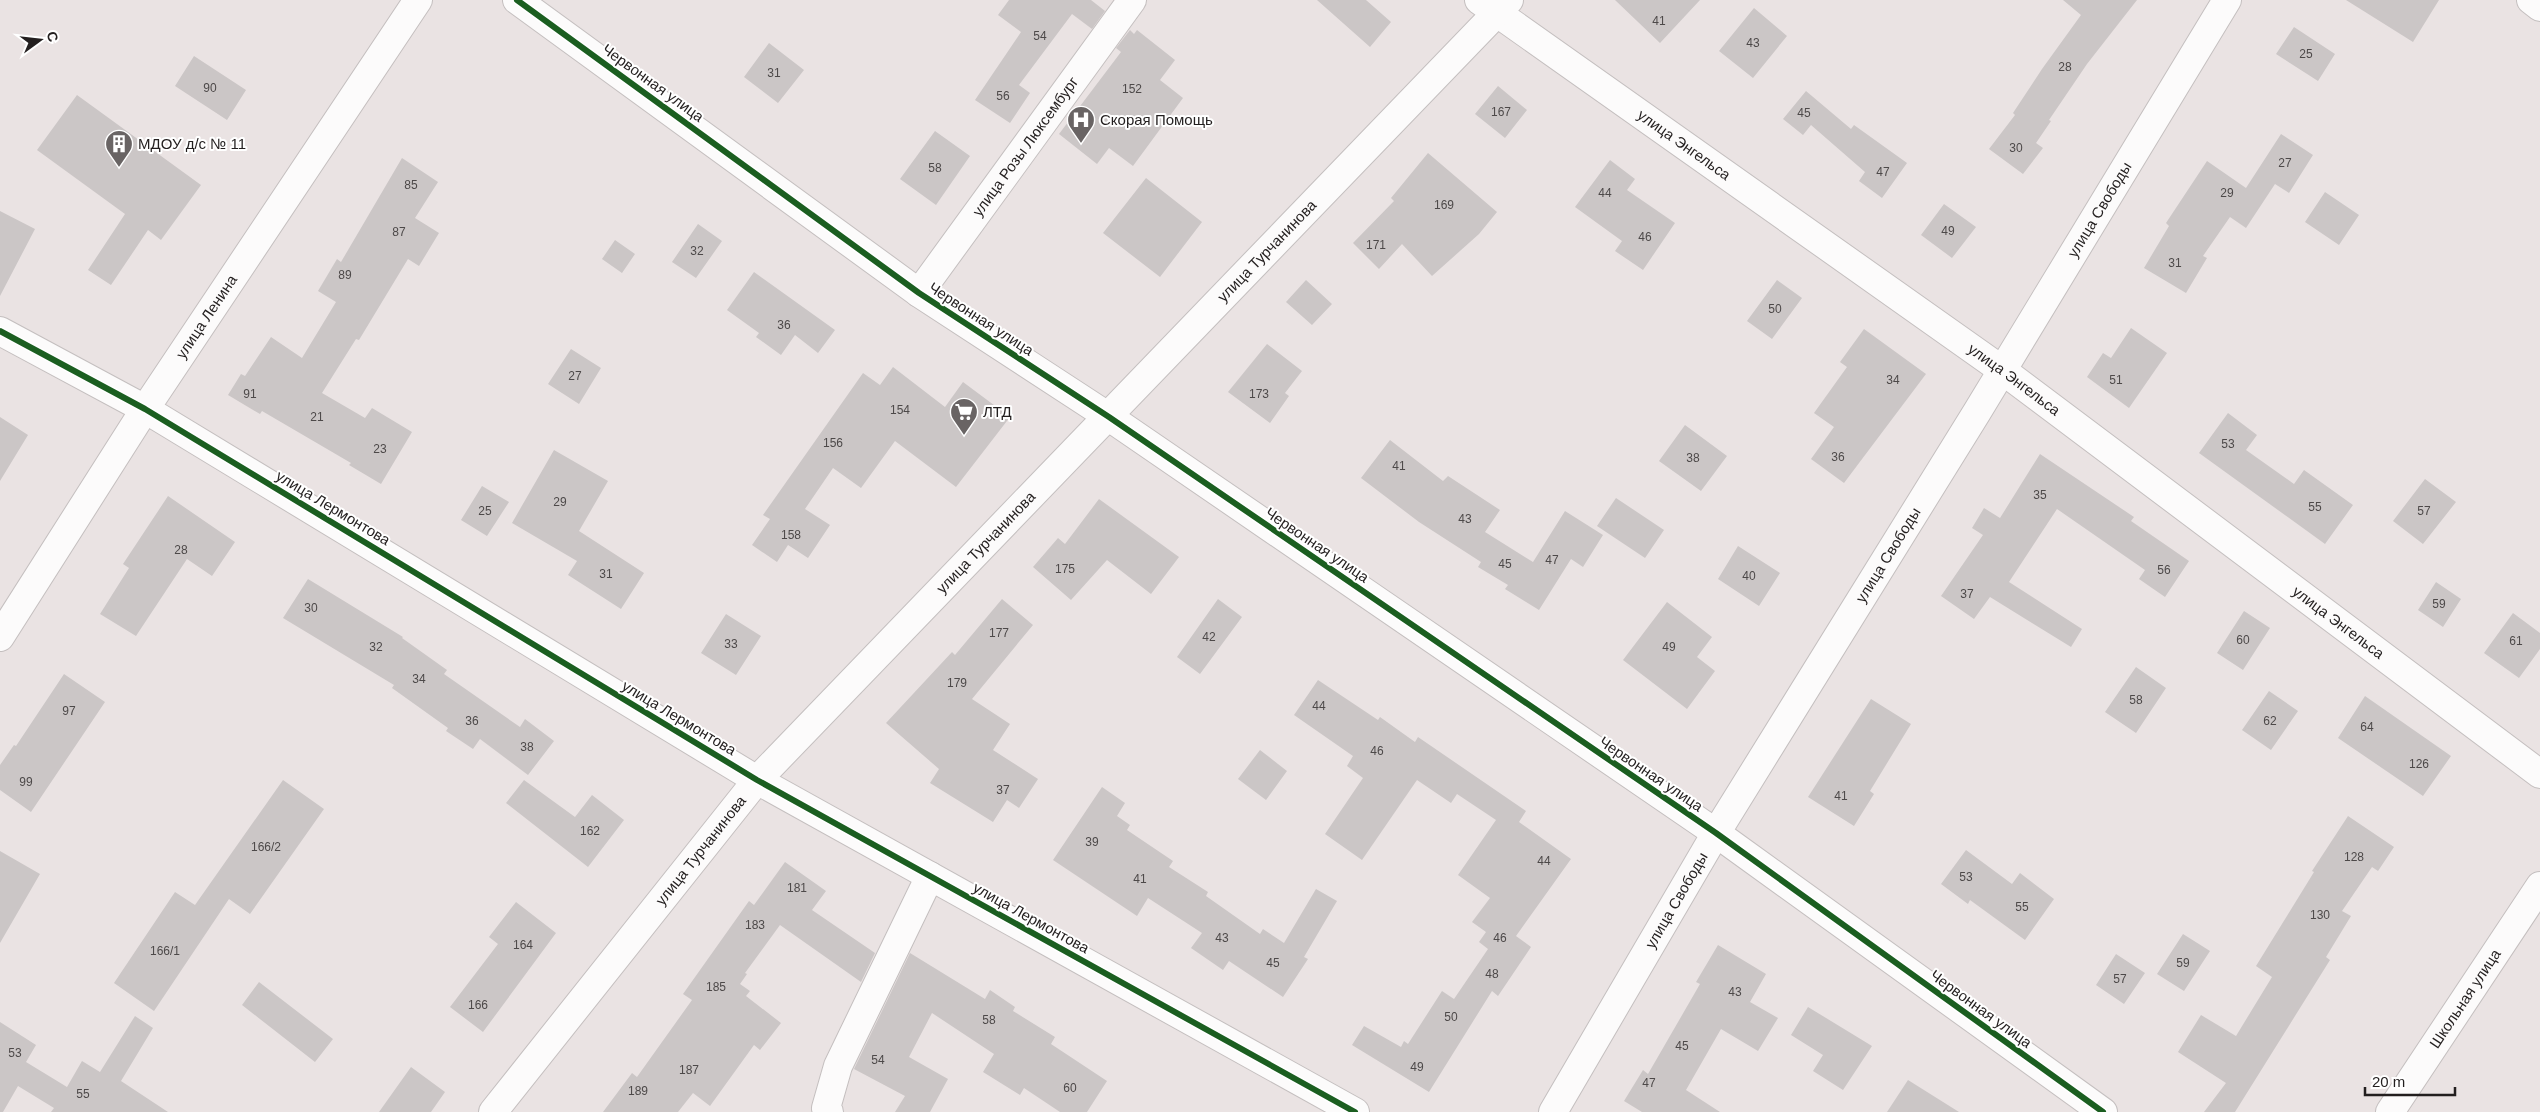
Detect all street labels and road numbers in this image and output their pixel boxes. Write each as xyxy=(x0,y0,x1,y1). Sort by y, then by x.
street label: Червонная улица xyxy=(599,40,708,125)
street label: улица Розы Люксембург xyxy=(969,73,1082,219)
street label: улица Энгельса xyxy=(1634,106,1735,184)
street label: улица Свободы xyxy=(2064,159,2135,260)
street label: улица Турчанинова xyxy=(1214,196,1320,305)
street label: улица Ленина xyxy=(172,271,240,362)
street label: Червонная улица xyxy=(926,278,1037,359)
street label: улица Энгельса xyxy=(1965,340,2064,419)
street label: улица Лермонтова xyxy=(273,467,394,549)
street label: улица Турчанинова xyxy=(933,487,1039,597)
street label: Червонная улица xyxy=(1262,504,1373,586)
street label: улица Свободы xyxy=(1852,504,1924,606)
street label: улица Энгельса xyxy=(2289,582,2388,662)
street label: улица Лермонтова xyxy=(619,677,740,759)
street label: Червонная улица xyxy=(1596,733,1707,815)
street label: улица Турчанинова xyxy=(652,792,749,908)
street label: улица Свободы xyxy=(1641,849,1711,951)
street label: улица Лермонтова xyxy=(970,879,1093,957)
street label: Школьная улица xyxy=(2426,945,2504,1051)
street label: Червонная улица xyxy=(1927,966,2036,1051)

